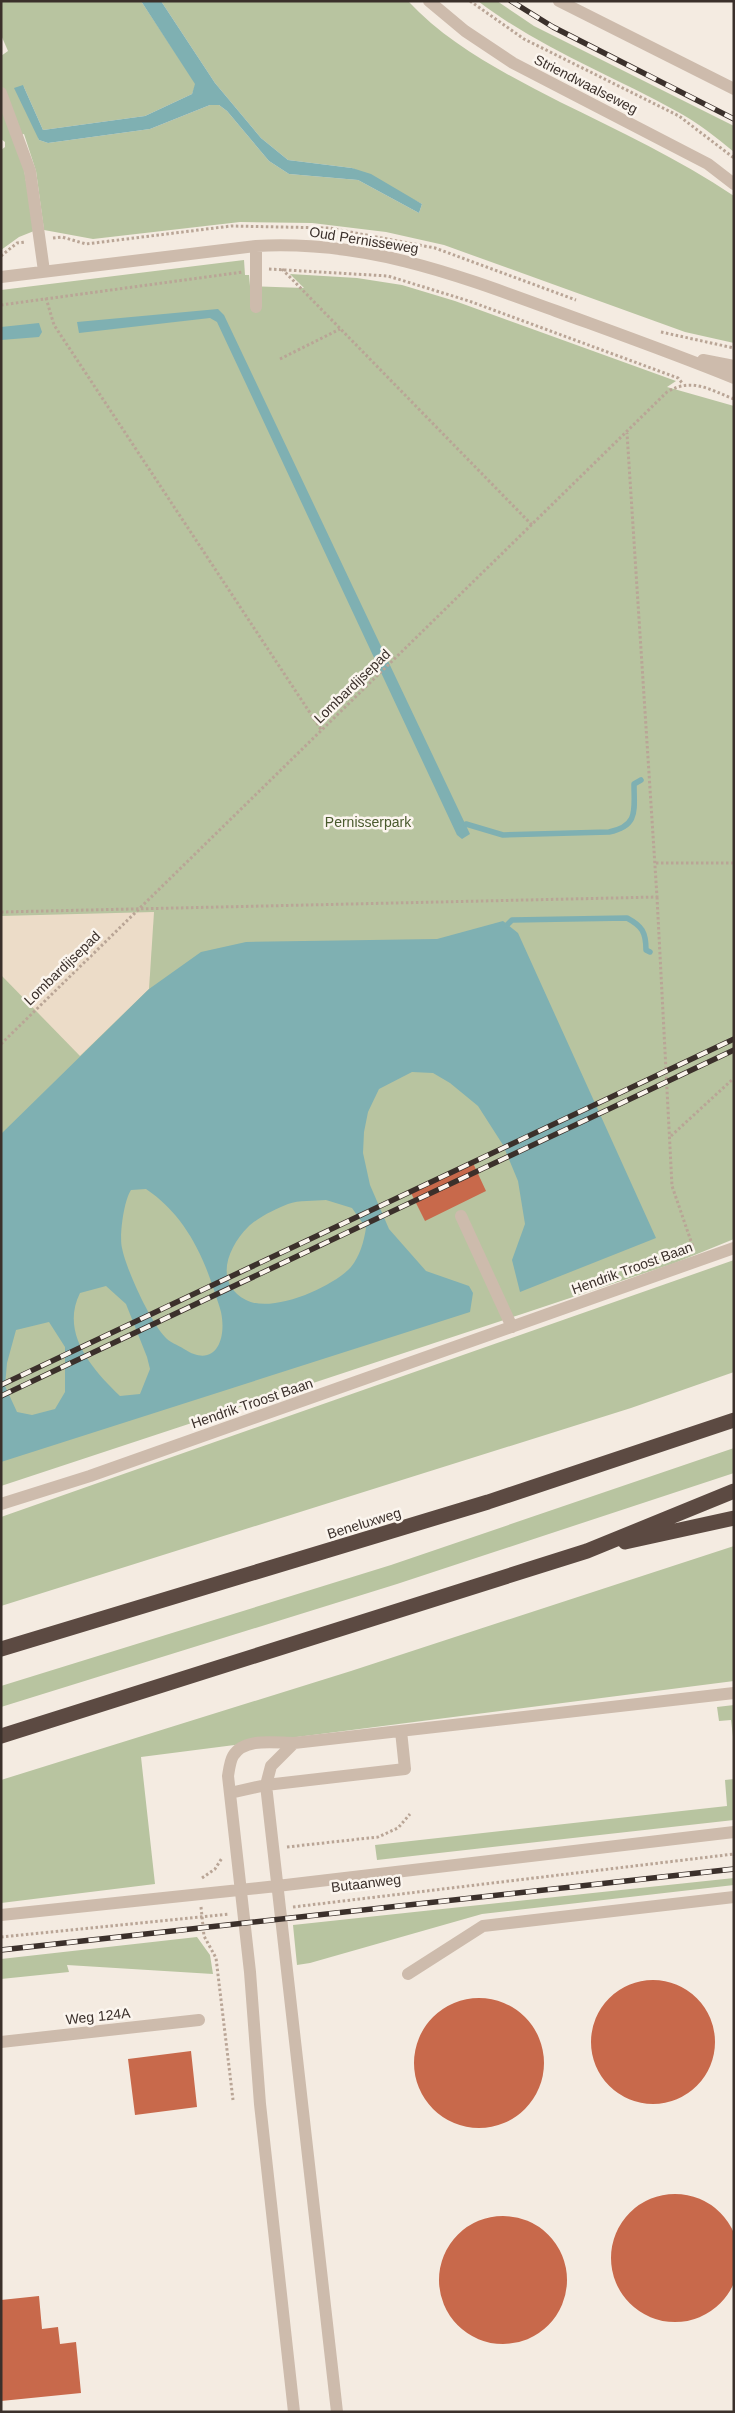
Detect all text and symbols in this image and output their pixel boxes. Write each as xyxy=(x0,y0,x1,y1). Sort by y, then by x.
street label: Striendwaalseweg xyxy=(532,51,640,117)
street label: Oud Pernisseweg xyxy=(308,223,420,257)
street label: Lombardijsepad xyxy=(311,646,393,726)
park label: Pernisserpark xyxy=(325,814,412,830)
street label: Lombardijsepad xyxy=(21,928,103,1008)
street label: Hendrik Troost Baan xyxy=(569,1239,695,1297)
street label: Hendrik Troost Baan xyxy=(189,1375,315,1431)
street label: Beneluxweg xyxy=(325,1504,403,1542)
street label: Butaanweg xyxy=(330,1871,402,1895)
street label: Weg 124A xyxy=(65,2005,132,2027)

